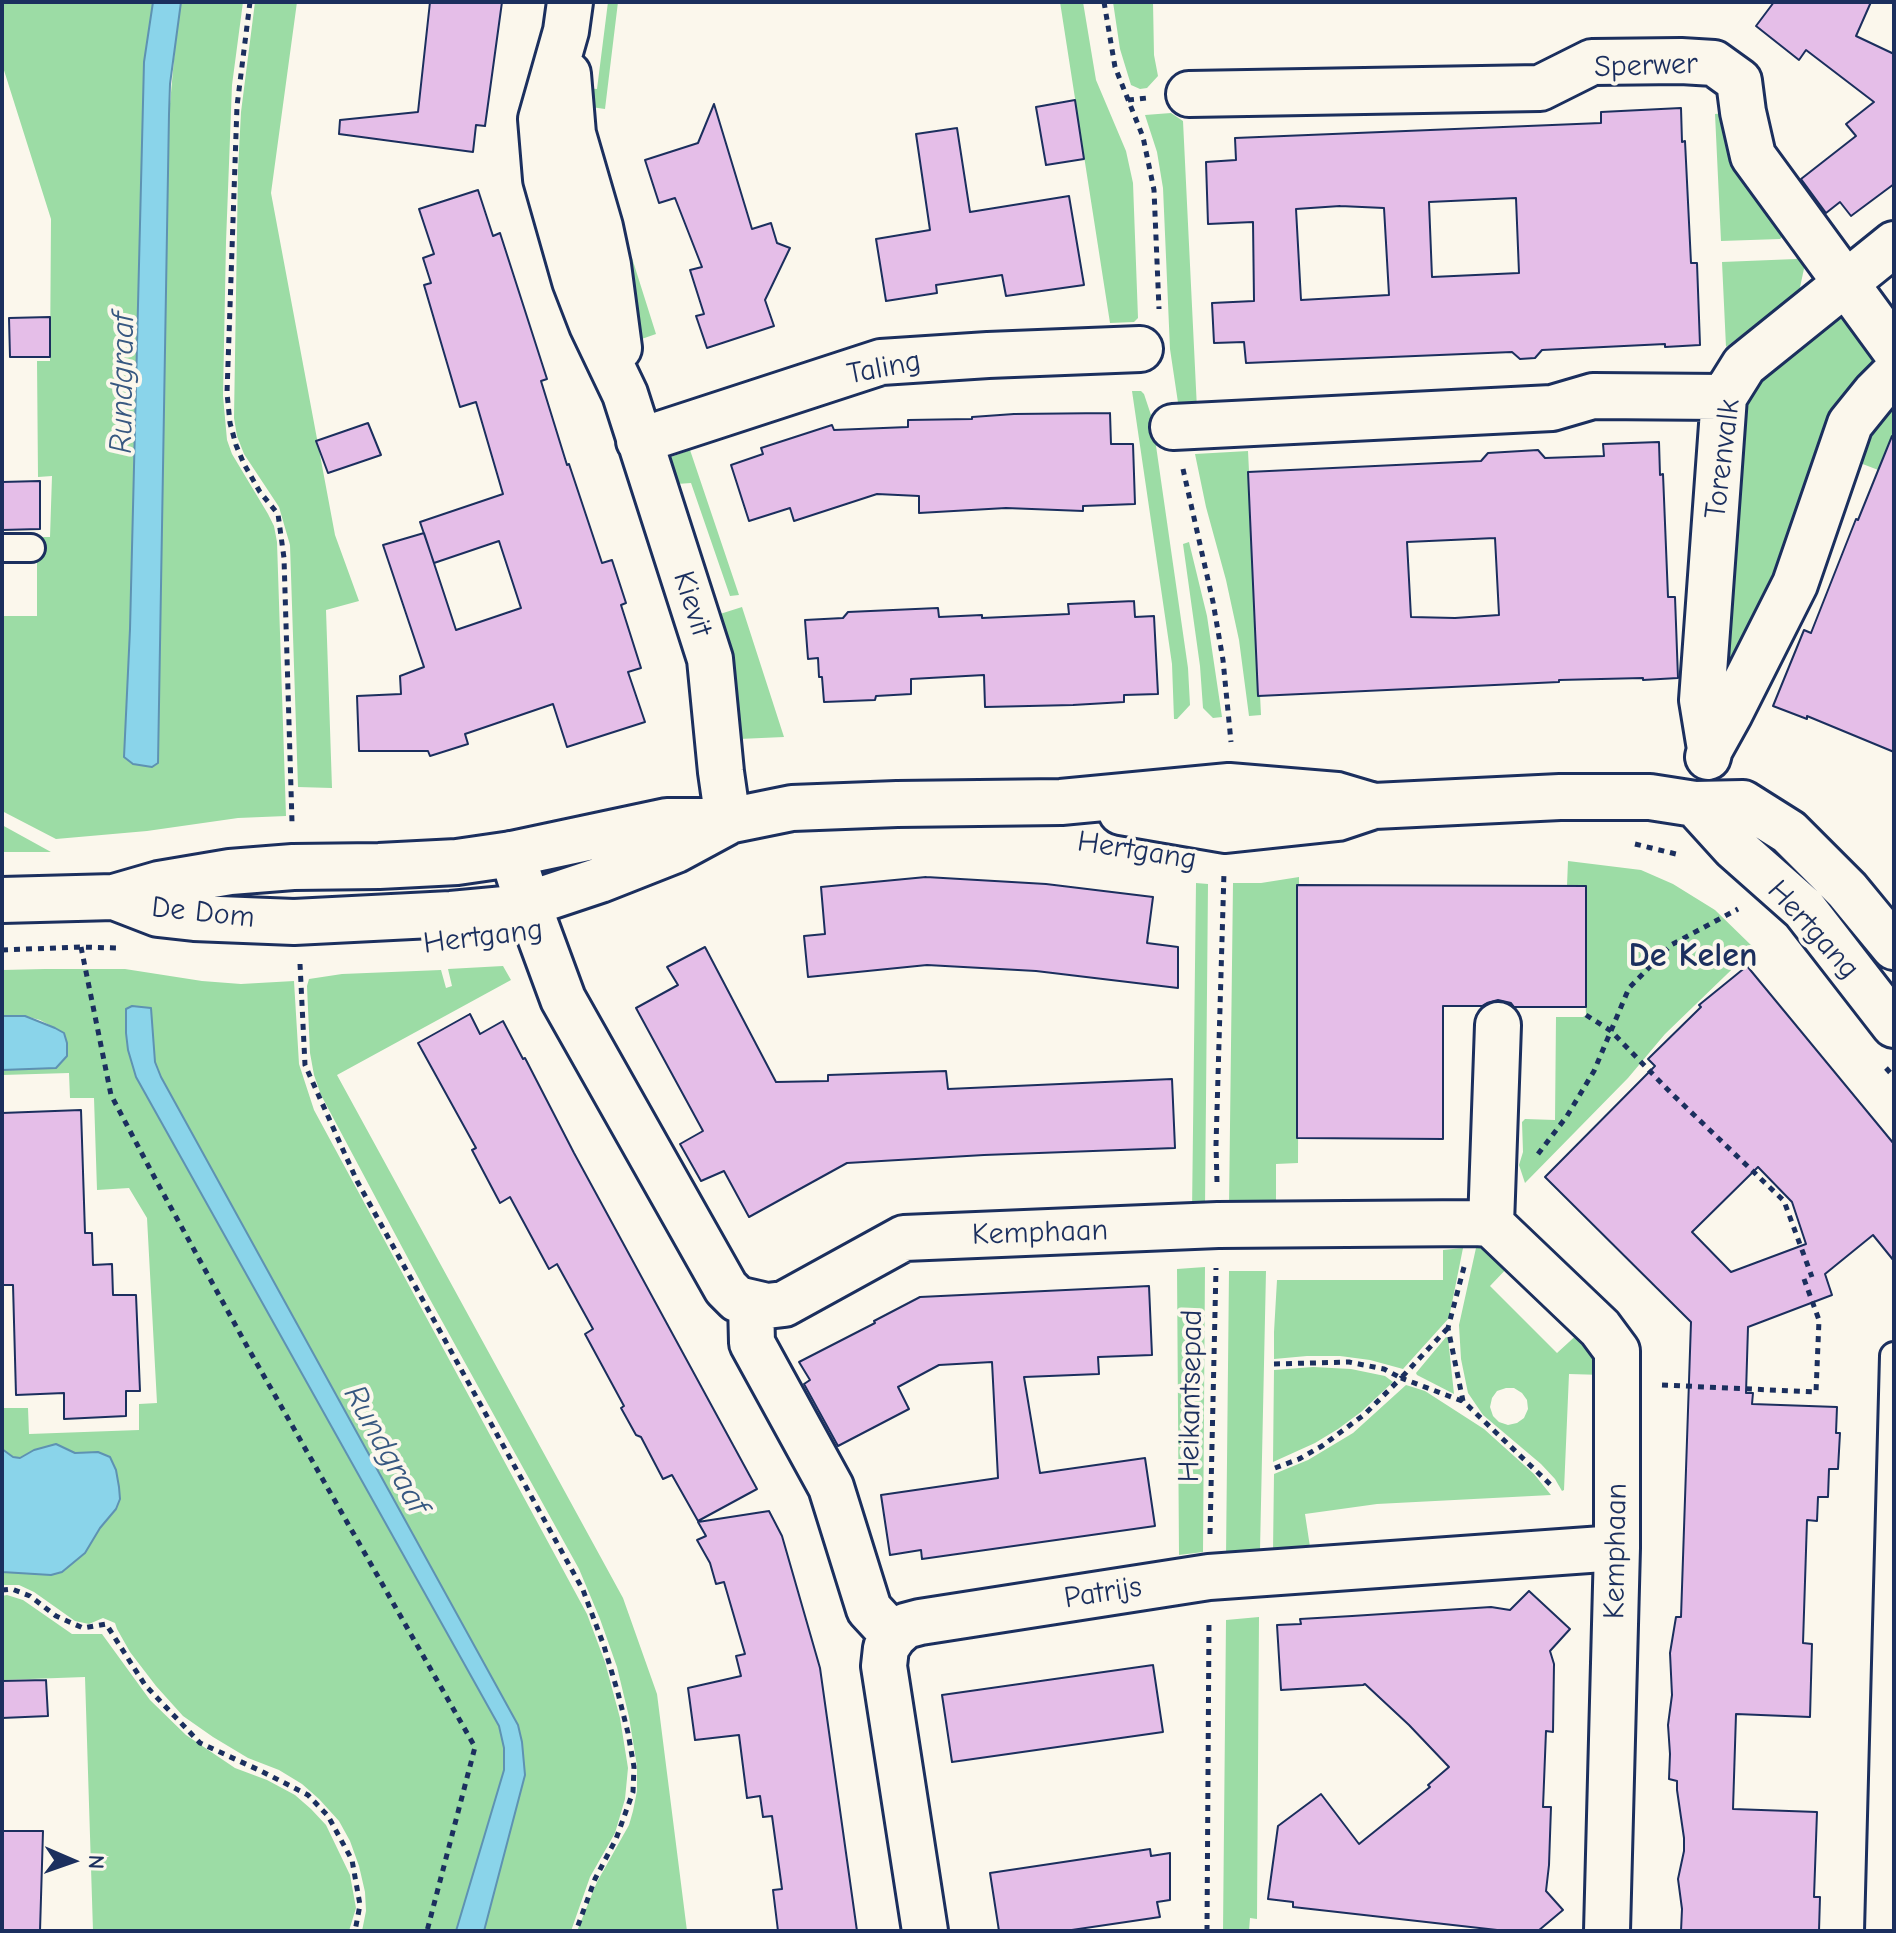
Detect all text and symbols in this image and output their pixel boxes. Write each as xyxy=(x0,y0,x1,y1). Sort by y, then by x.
street label: Sperwer xyxy=(1594,46,1698,86)
water label: Rundgraaf xyxy=(103,312,143,454)
street label: Taling xyxy=(844,343,924,393)
street label: Torenvalk xyxy=(1698,397,1748,521)
street label: Kievit xyxy=(665,567,719,641)
street label: Hertgang xyxy=(1075,824,1199,878)
street label: Hertgang xyxy=(1759,873,1867,987)
street label: De Dom xyxy=(150,890,256,936)
street label: Hertgang xyxy=(421,912,545,962)
district label: De Kelen xyxy=(1629,936,1757,976)
street label: Kemphaan xyxy=(971,1213,1109,1253)
street label: Heikantsepad xyxy=(1171,1309,1211,1483)
water label: Rundgraaf xyxy=(335,1379,437,1521)
street label: Kemphaan xyxy=(1597,1483,1635,1619)
street label: Patrijs xyxy=(1062,1569,1144,1617)
north arrow xyxy=(32,1821,112,1901)
text: N xyxy=(83,1854,109,1869)

